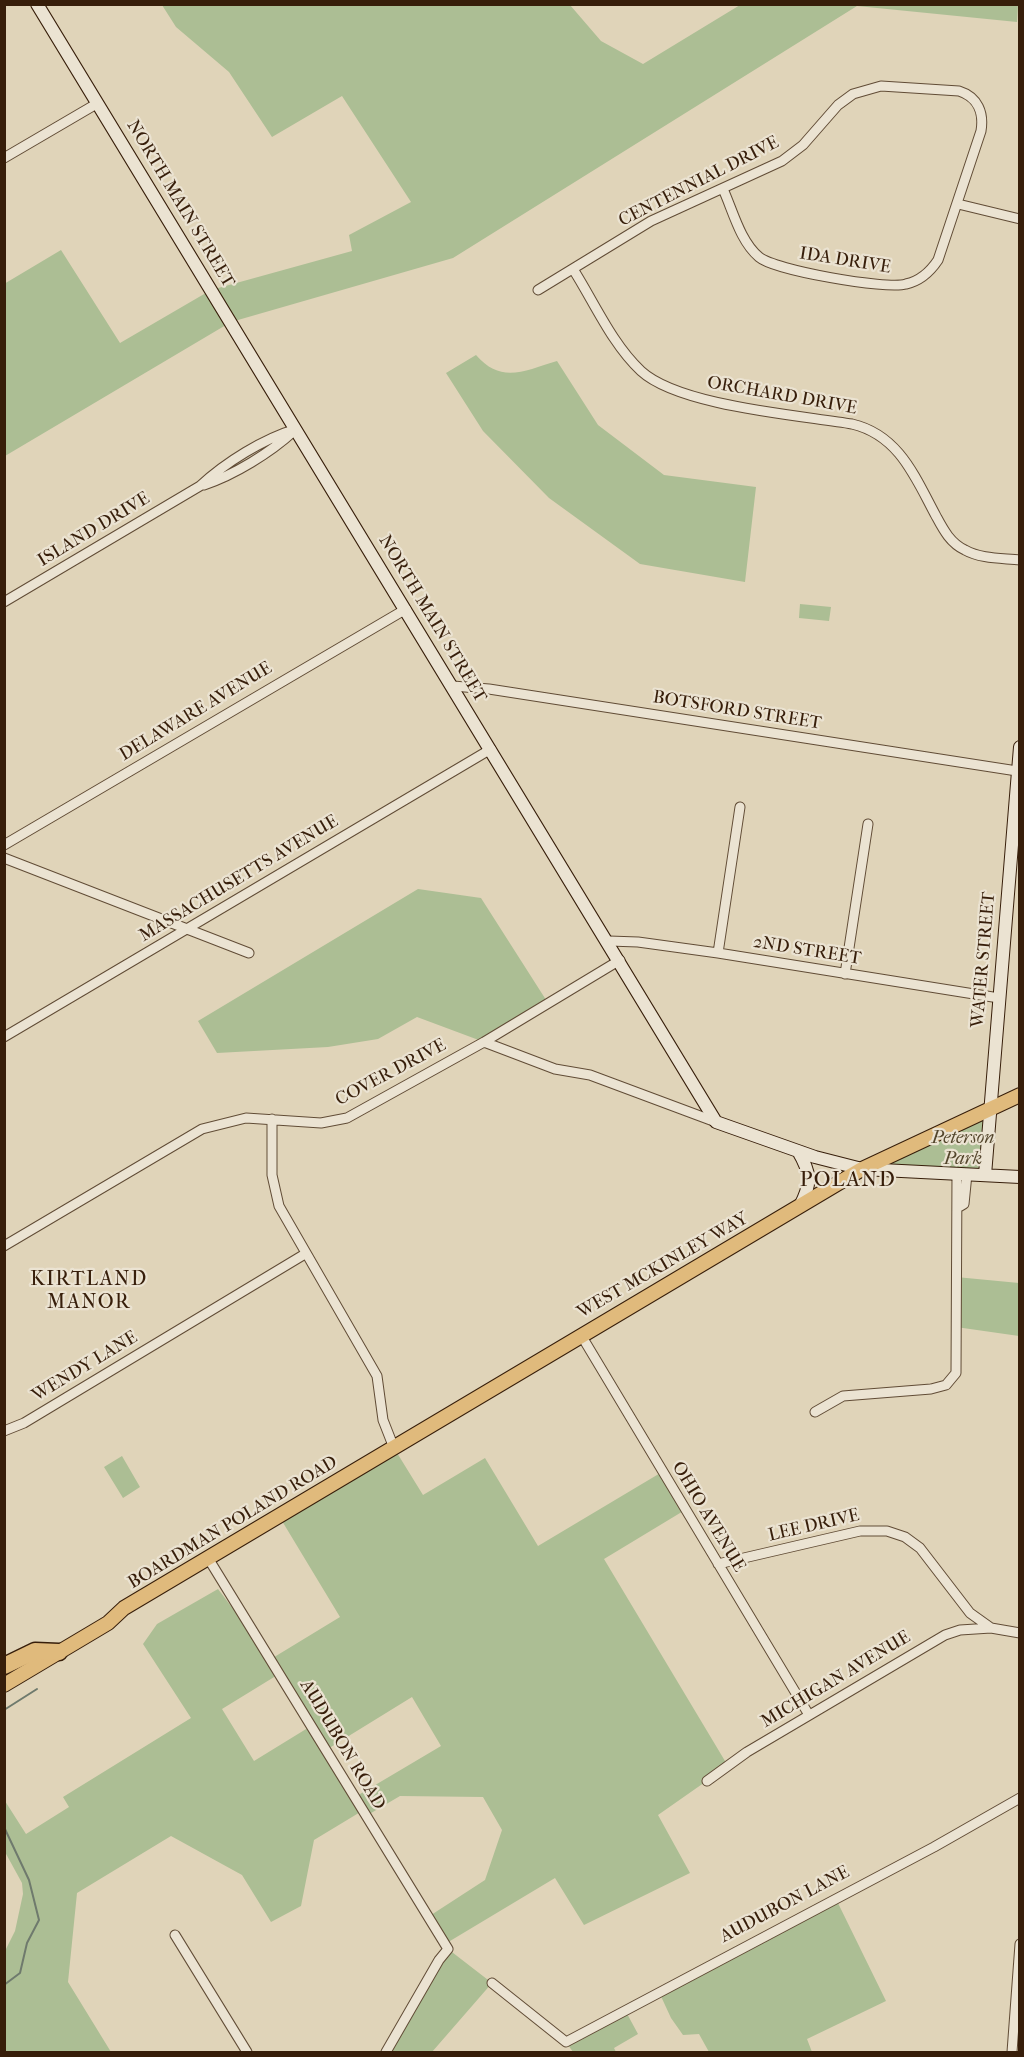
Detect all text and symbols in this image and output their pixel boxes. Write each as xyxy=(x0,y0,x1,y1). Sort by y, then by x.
street label: NORTH MAIN STREET xyxy=(121,116,239,292)
street label: CENTENNIAL DRIVE xyxy=(615,132,783,232)
street label: IDA DRIVE xyxy=(798,243,892,279)
street label: ORCHARD DRIVE xyxy=(705,372,859,420)
street label: ISLAND DRIVE xyxy=(34,488,154,572)
street label: NORTH MAIN STREET xyxy=(373,531,491,707)
street label: DELAWARE AVENUE xyxy=(116,658,276,766)
street label: BOTSFORD STREET xyxy=(651,687,823,735)
street label: MASSACHUSETTS AVENUE xyxy=(136,811,342,947)
street label: WATER STREET xyxy=(967,891,1001,1029)
street label: 2ND STREET xyxy=(751,932,863,970)
street label: COVER DRIVE xyxy=(332,1035,450,1111)
park label: Peterson Park xyxy=(932,1128,994,1170)
district label: POLAND xyxy=(800,1168,896,1194)
street label: WEST MCKINLEY WAY xyxy=(574,1208,752,1324)
district label: KIRTLAND MANOR xyxy=(30,1268,148,1315)
street label: WENDY LANE xyxy=(28,1327,142,1407)
street label: BOARDMAN POLAND ROAD xyxy=(124,1452,342,1594)
street label: OHIO AVENUE xyxy=(667,1458,749,1576)
street label: LEE DRIVE xyxy=(766,1505,862,1547)
street label: MICHIGAN AVENUE xyxy=(757,1627,915,1733)
street label: AUDUBON ROAD xyxy=(295,1676,389,1814)
street label: AUDUBON LANE xyxy=(717,1862,853,1948)

